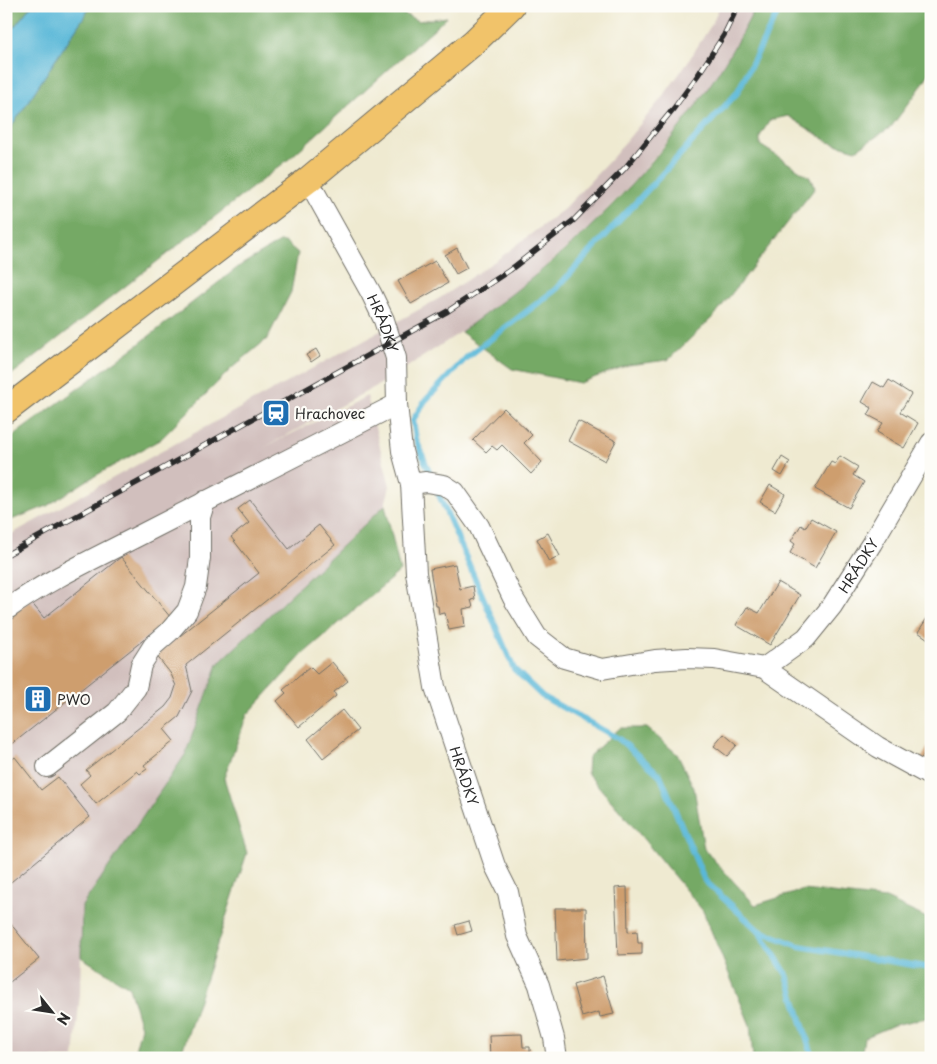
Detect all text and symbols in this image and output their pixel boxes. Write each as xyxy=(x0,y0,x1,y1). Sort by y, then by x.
street label: HRÁDKY xyxy=(362,290,404,355)
station icon: Hrachovec xyxy=(261,398,291,428)
place label: Hrachovec xyxy=(295,403,365,424)
street label: HRÁDKY xyxy=(832,534,883,597)
building icon: PWO xyxy=(23,684,53,714)
place label: PWO xyxy=(57,689,91,710)
street label: HRÁDKY xyxy=(445,743,484,808)
north arrow xyxy=(28,986,78,1036)
text: N xyxy=(52,1009,76,1029)

